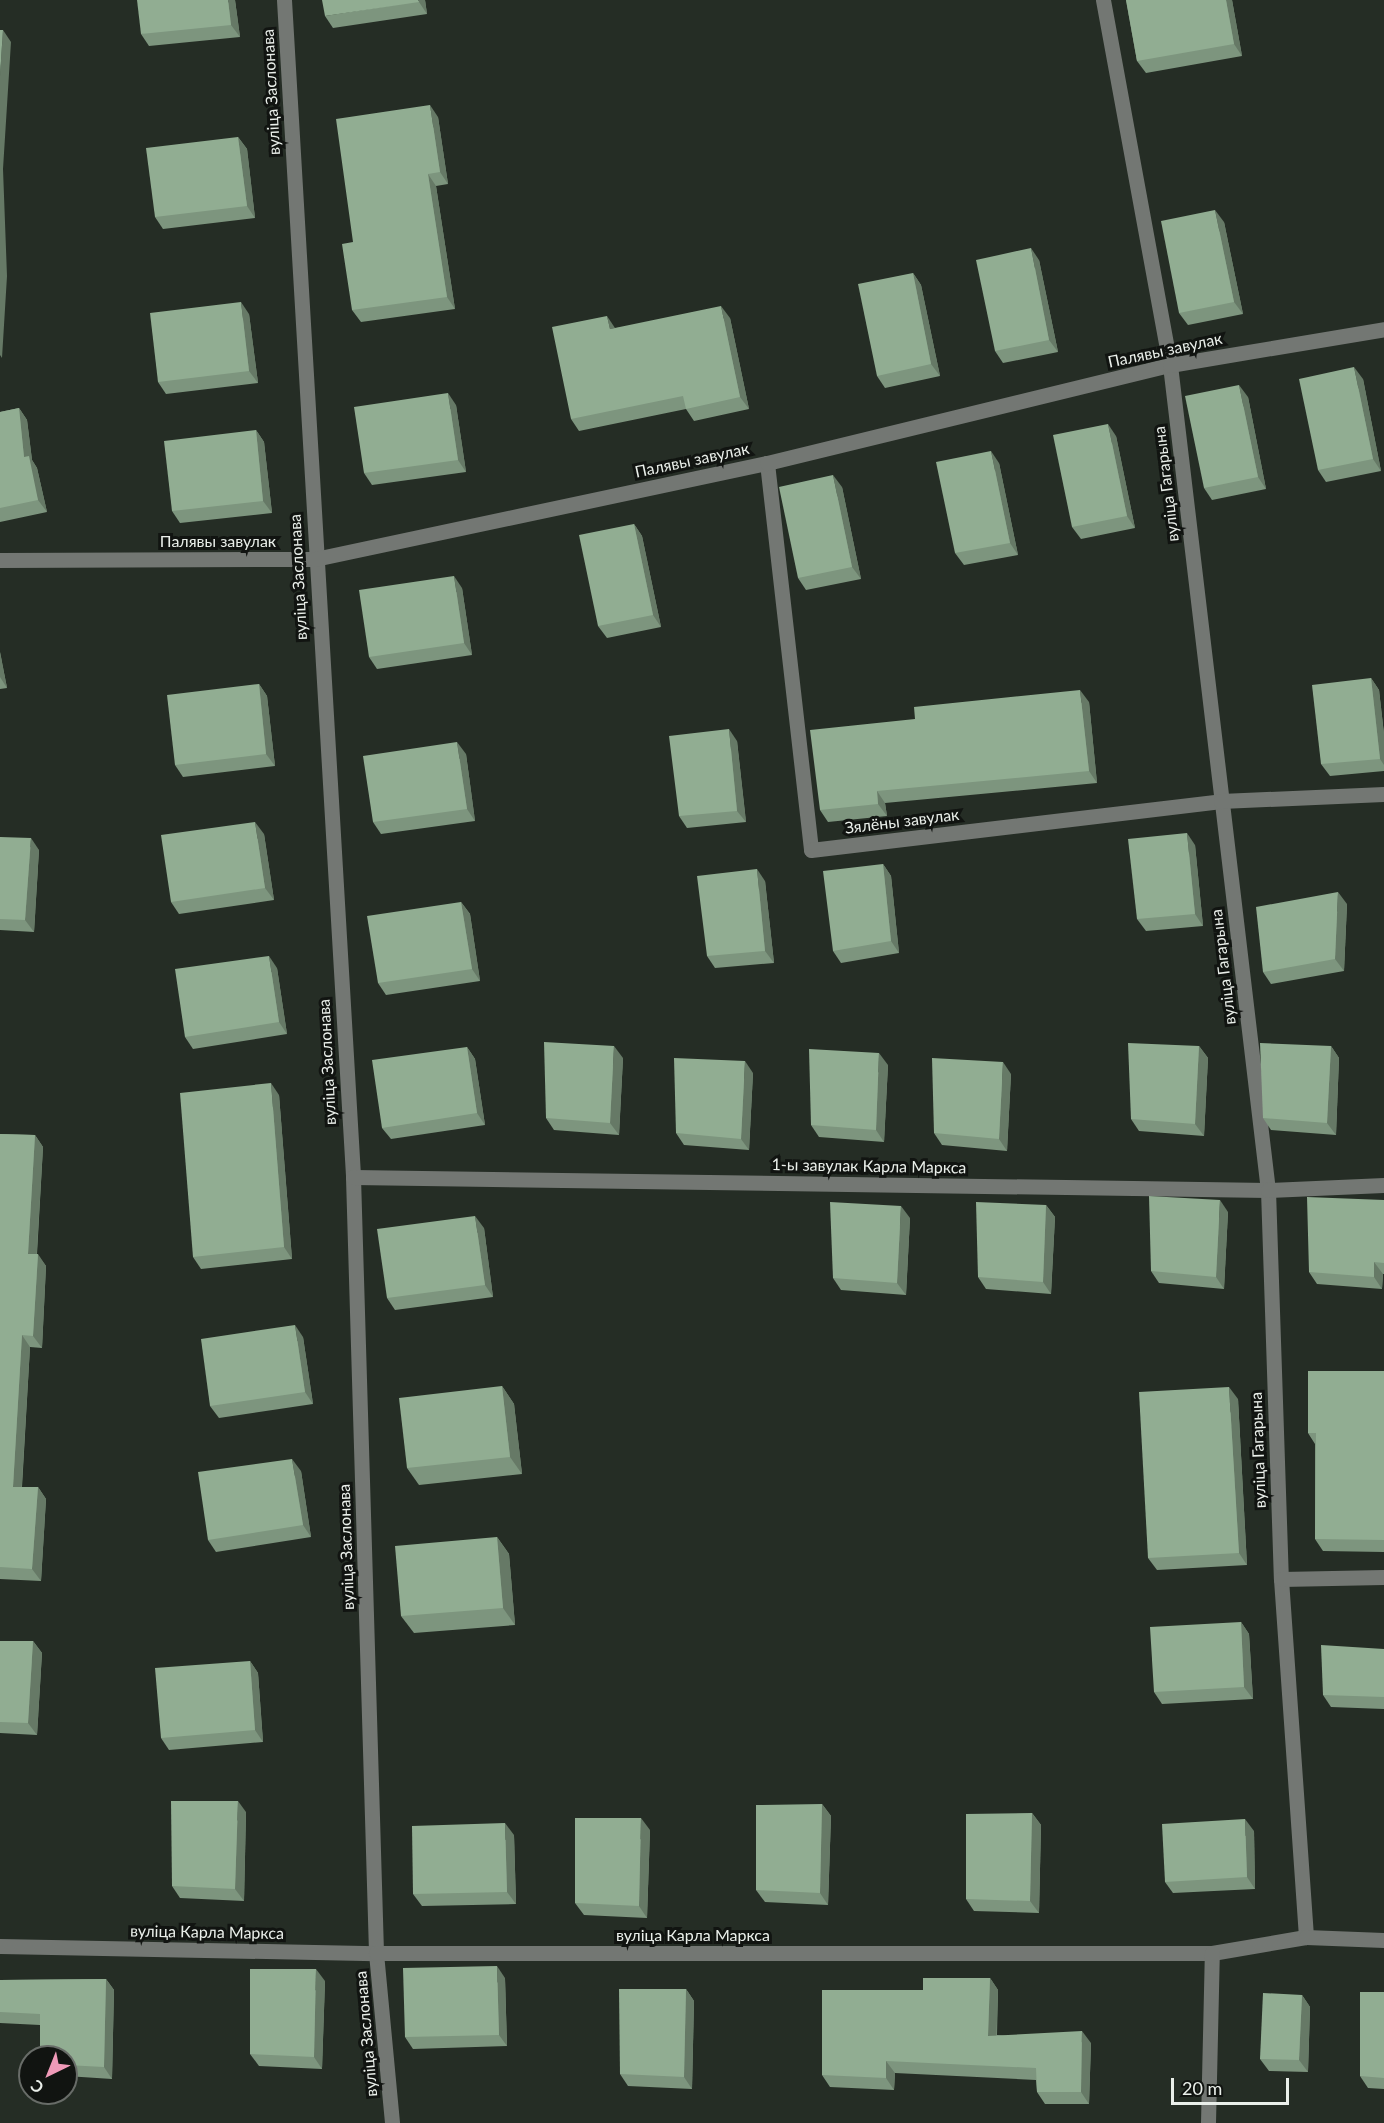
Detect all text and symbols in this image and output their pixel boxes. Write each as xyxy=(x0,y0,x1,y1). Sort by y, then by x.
street label: вуліца Заслонава xyxy=(258,29,284,155)
street label: Палявы завулак xyxy=(1106,329,1224,371)
street label: вуліца Гагарына xyxy=(1149,425,1183,543)
street label: Палявы завулак xyxy=(633,439,751,481)
street label: вуліца Заслонава xyxy=(285,514,311,640)
street label: Палявы завулак xyxy=(160,531,276,551)
street label: Зялёны завулак xyxy=(844,804,960,838)
street label: вуліца Гагарына xyxy=(1206,908,1240,1026)
street label: вуліца Заслонава xyxy=(314,999,340,1125)
street label: 1-ы завулак Карла Маркса xyxy=(771,1155,967,1177)
street label: вуліца Гагарына xyxy=(1246,1392,1270,1508)
street label: вуліца Заслонава xyxy=(334,1484,358,1610)
street label: вуліца Карла Маркса xyxy=(130,1921,284,1943)
street label: вуліца Карла Маркса xyxy=(616,1925,770,1945)
street label: вуліца Заслонава xyxy=(351,1970,381,2098)
north arrow xyxy=(18,2045,78,2105)
scale bar xyxy=(1174,2066,1292,2104)
text: С xyxy=(26,2077,47,2098)
text: 20 m xyxy=(1182,2077,1222,2099)

